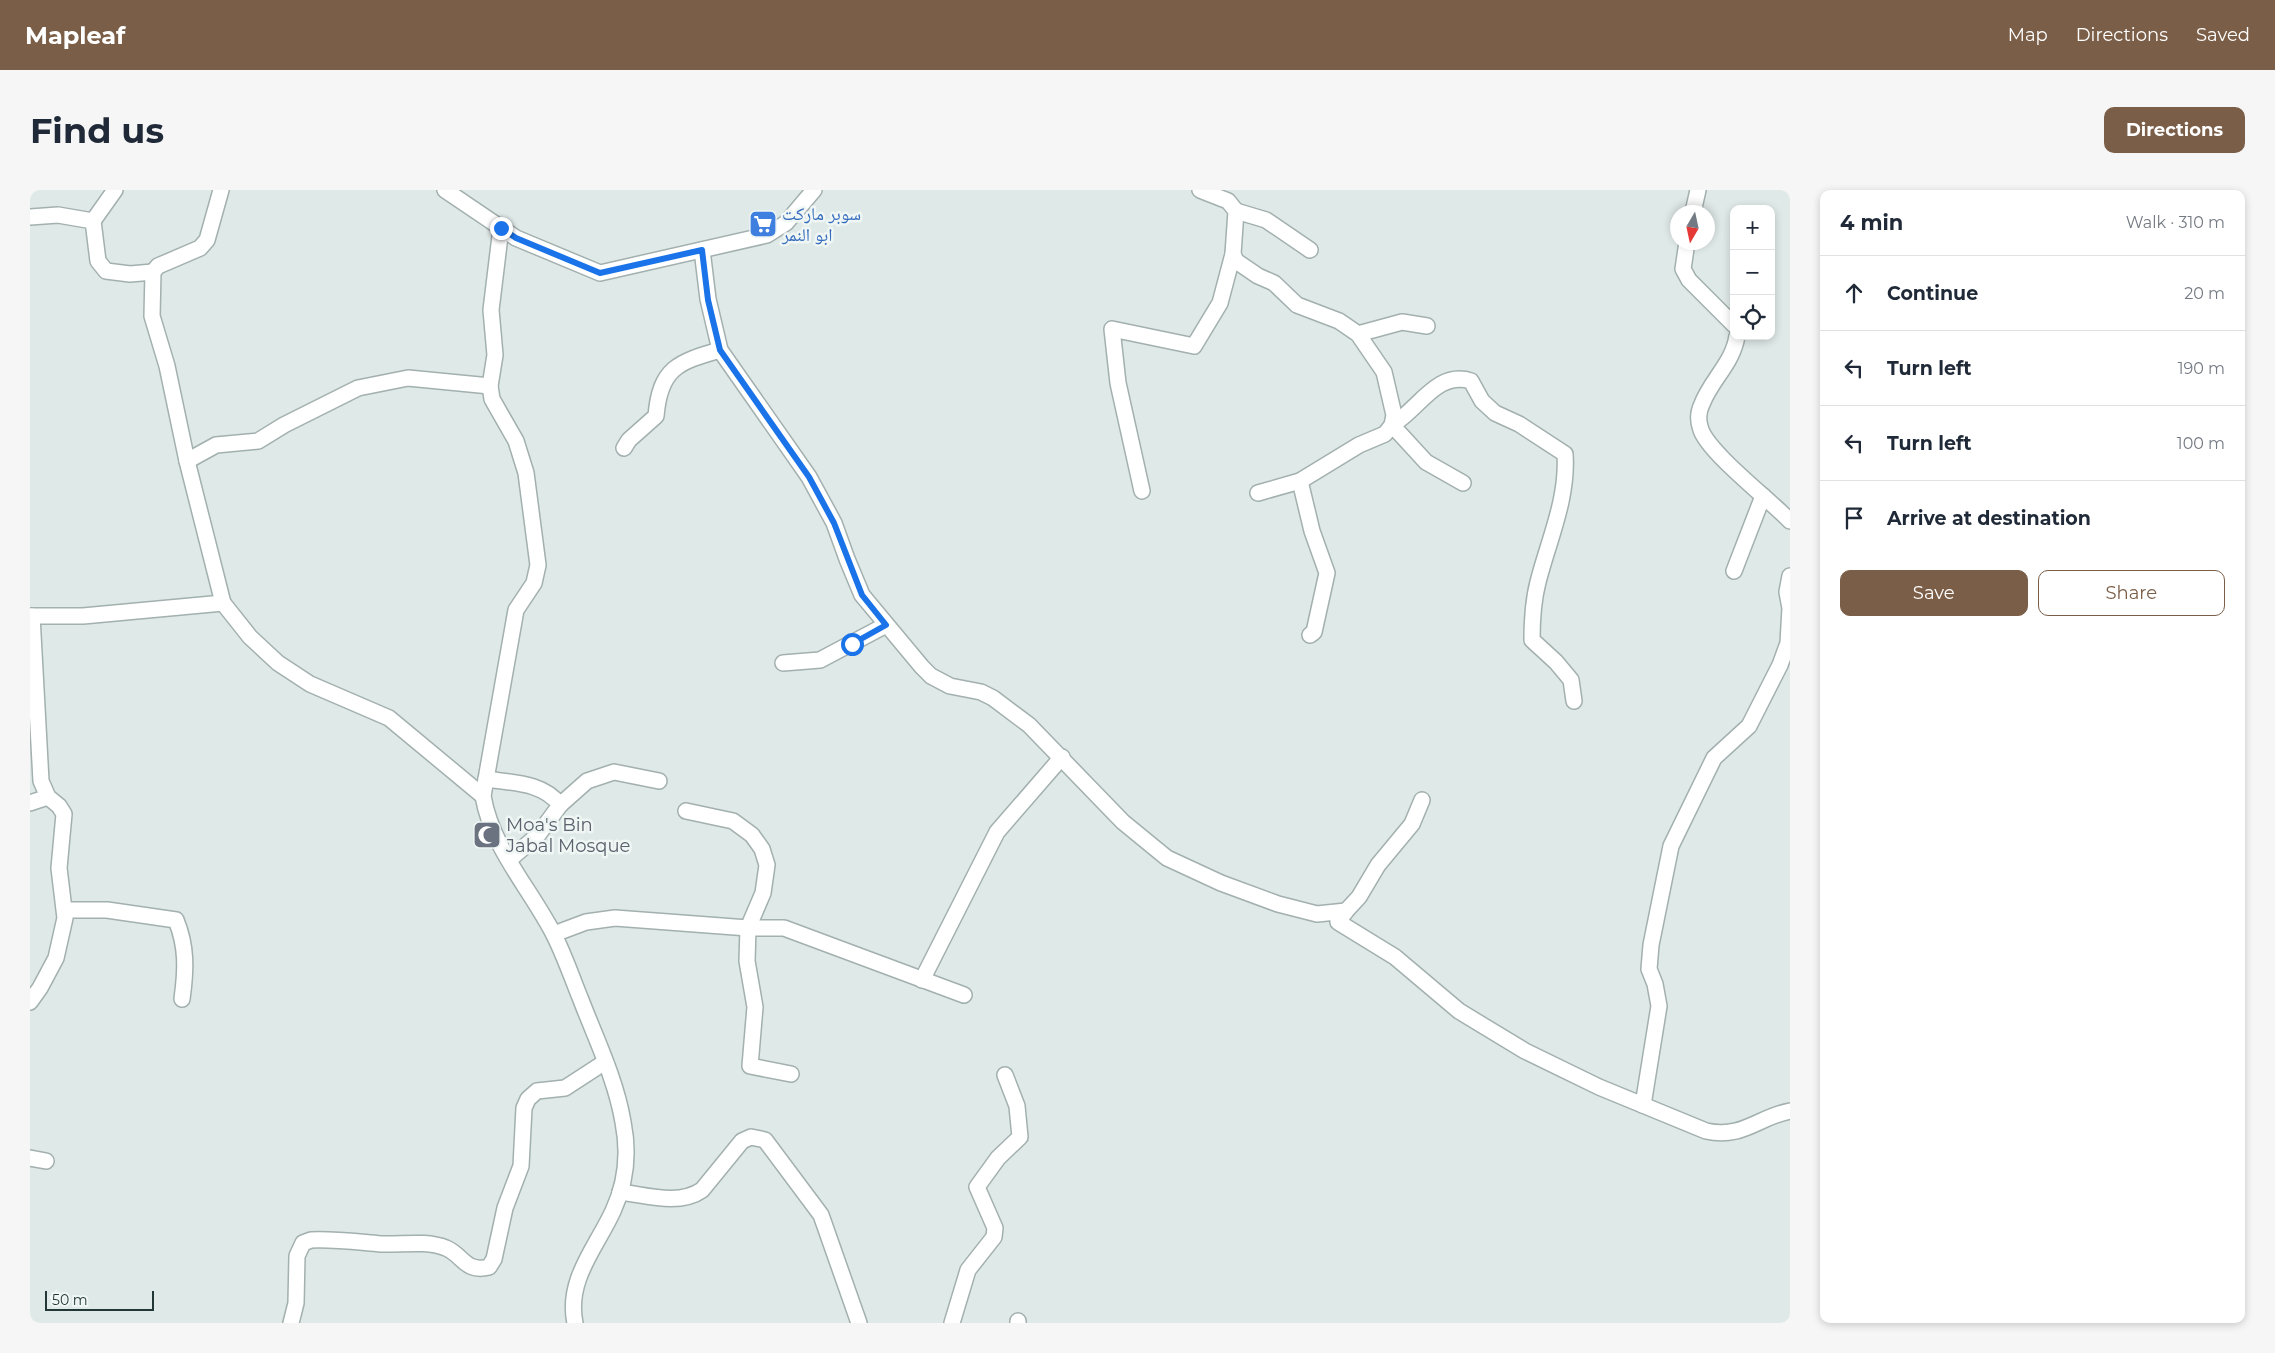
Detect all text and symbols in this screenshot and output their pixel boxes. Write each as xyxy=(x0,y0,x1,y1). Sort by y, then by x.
text: Mapleaf xyxy=(25,21,125,50)
text: Map xyxy=(2008,24,2048,46)
text: Directions xyxy=(2076,24,2168,46)
text: Saved xyxy=(2196,24,2250,46)
button: Directions xyxy=(2104,107,2245,153)
text: Find us xyxy=(30,109,164,152)
place label: سوبر ماركت ابو النمر xyxy=(781,203,861,246)
north arrow xyxy=(1670,205,1715,250)
map controls xyxy=(1730,205,1775,340)
button: + xyxy=(1730,205,1775,250)
supermarket icon: سوبر ماركت ابو النمر xyxy=(748,209,778,239)
text: 4 min xyxy=(1840,210,1903,235)
text: Walk · 310 m xyxy=(2126,213,2225,232)
route end xyxy=(490,217,513,240)
button: − xyxy=(1730,250,1775,295)
icon: ahead xyxy=(1840,279,1868,307)
text: Continue xyxy=(1887,282,1978,305)
text: 20 m xyxy=(2184,284,2225,303)
button: locate xyxy=(1730,295,1775,340)
icon: left xyxy=(1840,354,1868,382)
text: Turn left xyxy=(1887,357,1972,380)
text: 190 m xyxy=(2178,359,2225,378)
icon: left xyxy=(1840,429,1868,457)
text: Turn left xyxy=(1887,432,1972,455)
text: 100 m xyxy=(2177,434,2225,453)
icon: arrive xyxy=(1840,504,1868,532)
text: Arrive at destination xyxy=(1887,507,2091,530)
button: Save xyxy=(1840,570,2028,616)
button: Share xyxy=(2038,570,2225,616)
route start xyxy=(841,633,864,656)
place label: Moa's Bin Jabal Mosque xyxy=(505,814,631,857)
mosque icon: Moa's Bin Jabal Mosque xyxy=(472,820,502,850)
scale bar xyxy=(45,1288,154,1311)
text: 50 m xyxy=(52,1291,88,1309)

